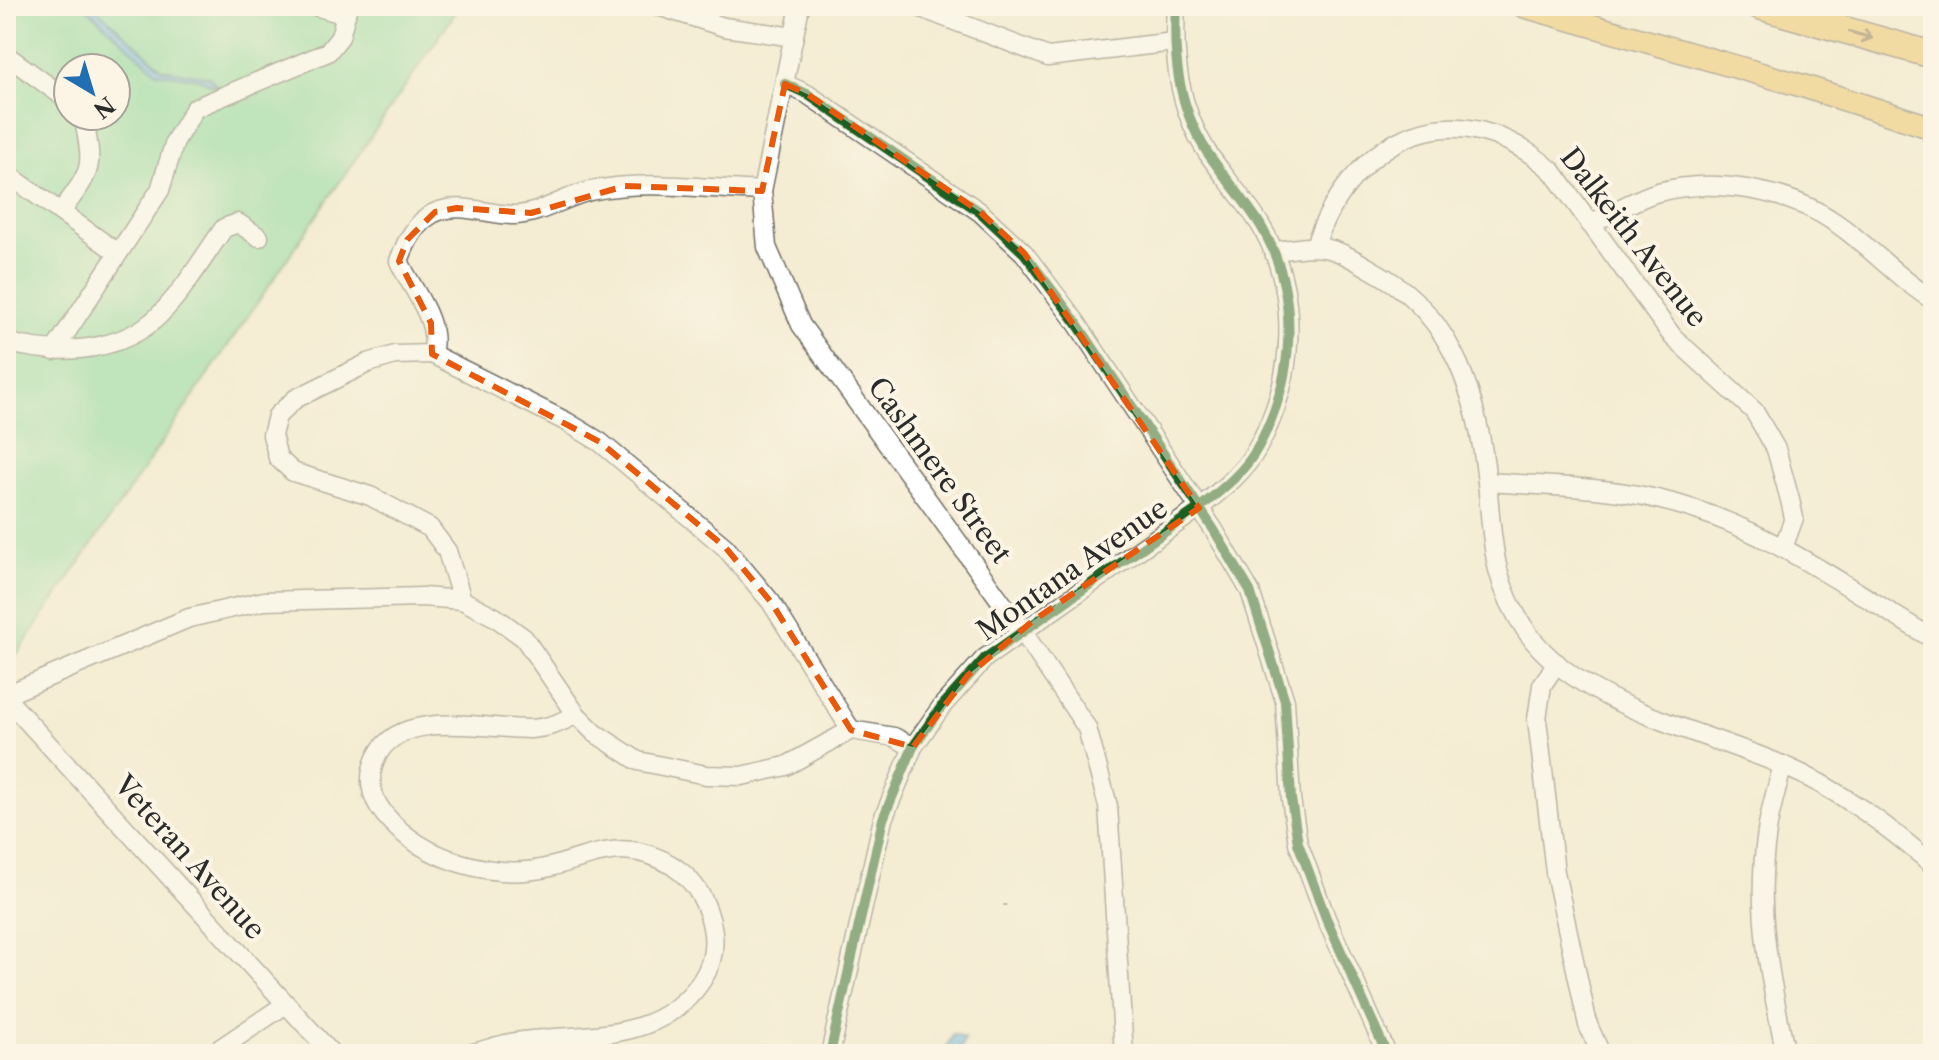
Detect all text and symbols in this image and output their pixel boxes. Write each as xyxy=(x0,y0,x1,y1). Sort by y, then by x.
one-way arrow xyxy=(1848,28,1874,43)
north arrow xyxy=(52,52,132,132)
text: N xyxy=(88,91,120,124)
street label: Dalkeith Avenue xyxy=(1553,141,1715,333)
street label: Cashmere Street xyxy=(861,370,1019,570)
street label: Montana Avenue xyxy=(970,491,1174,647)
street label: Veteran Avenue xyxy=(107,767,272,946)

